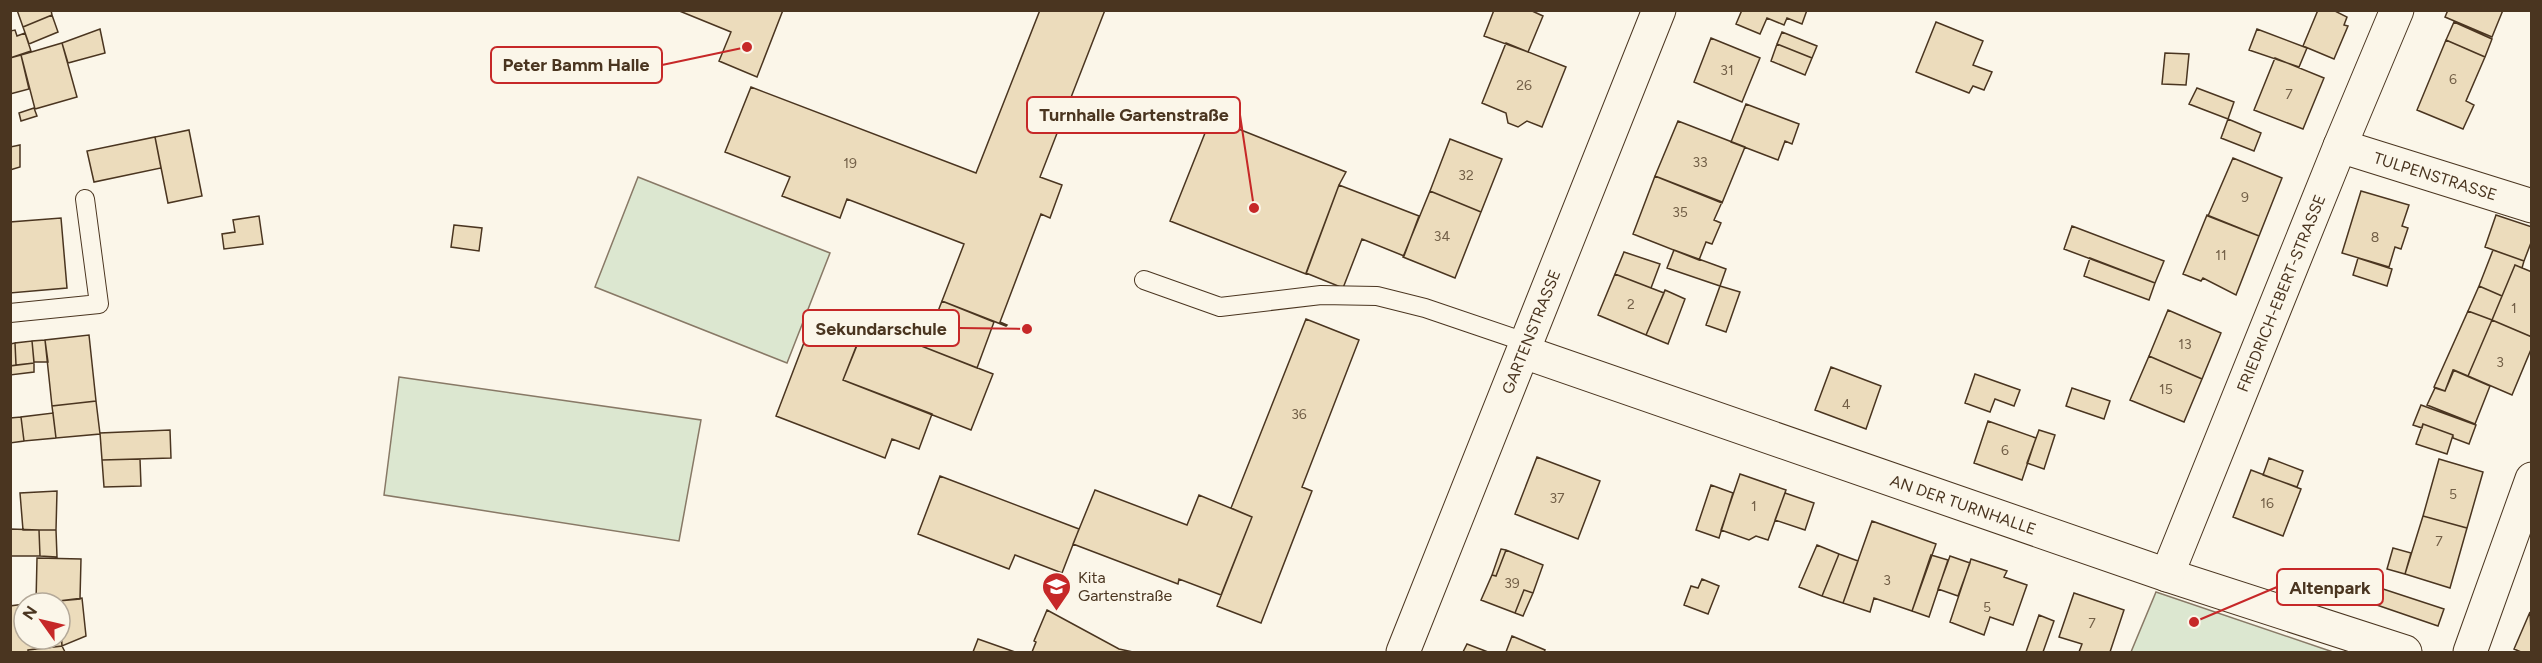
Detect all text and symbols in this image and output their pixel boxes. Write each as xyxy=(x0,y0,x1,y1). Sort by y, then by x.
callout: Peter Bamm Halle xyxy=(491,47,662,83)
text: Peter Bamm Halle xyxy=(502,54,650,76)
house number: 31 xyxy=(1720,62,1734,79)
house number: 6 xyxy=(2449,71,2457,88)
house number: 26 xyxy=(1516,77,1532,94)
house number: 7 xyxy=(2285,86,2293,103)
callout: Turnhalle Gartenstraße xyxy=(1027,97,1240,133)
text: Turnhalle Gartenstraße xyxy=(1039,104,1229,126)
street label: TULPENSTRASSE xyxy=(2371,148,2500,204)
house number: 33 xyxy=(1692,154,1708,171)
house number: 19 xyxy=(843,155,857,172)
house number: 32 xyxy=(1458,167,1474,184)
house number: 9 xyxy=(2241,189,2249,206)
street label: FRIEDRICH-EBERT-STRASSE xyxy=(2232,192,2329,395)
house number: 35 xyxy=(1672,204,1688,221)
house number: 34 xyxy=(1434,228,1450,245)
house number: 8 xyxy=(2371,229,2379,246)
house number: 11 xyxy=(2215,247,2227,264)
street label: GARTENSTRASSE xyxy=(1497,267,1564,397)
house number: 2 xyxy=(1627,296,1635,313)
house number: 1 xyxy=(2511,300,2517,317)
callout: Sekundarschule xyxy=(803,310,959,346)
text: Sekundarschule xyxy=(815,318,947,340)
house number: 13 xyxy=(2178,336,2192,353)
house number: 3 xyxy=(2496,354,2504,371)
house number: 15 xyxy=(2159,381,2173,398)
house number: 4 xyxy=(1842,396,1851,413)
house number: 36 xyxy=(1291,406,1307,423)
house number: 6 xyxy=(2001,442,2009,459)
street label: AN DER TURNHALLE xyxy=(1888,470,2039,538)
house number: 5 xyxy=(2449,486,2457,503)
house number: 37 xyxy=(1549,490,1565,507)
house number: 16 xyxy=(2260,495,2274,512)
house number: 1 xyxy=(1751,498,1757,515)
house number: 7 xyxy=(2435,533,2443,550)
place label: Kita Gartenstraße xyxy=(1078,568,1172,605)
callout: Altenpark xyxy=(2277,569,2383,605)
school or university icon: Kita Gartenstraße xyxy=(1041,570,1073,612)
house number: 3 xyxy=(1883,572,1891,589)
house number: 39 xyxy=(1504,575,1520,592)
text: Altenpark xyxy=(2289,577,2371,599)
north arrow xyxy=(12,591,72,651)
house number: 5 xyxy=(1983,599,1991,616)
text: N xyxy=(19,602,41,623)
house number: 7 xyxy=(2088,615,2096,632)

